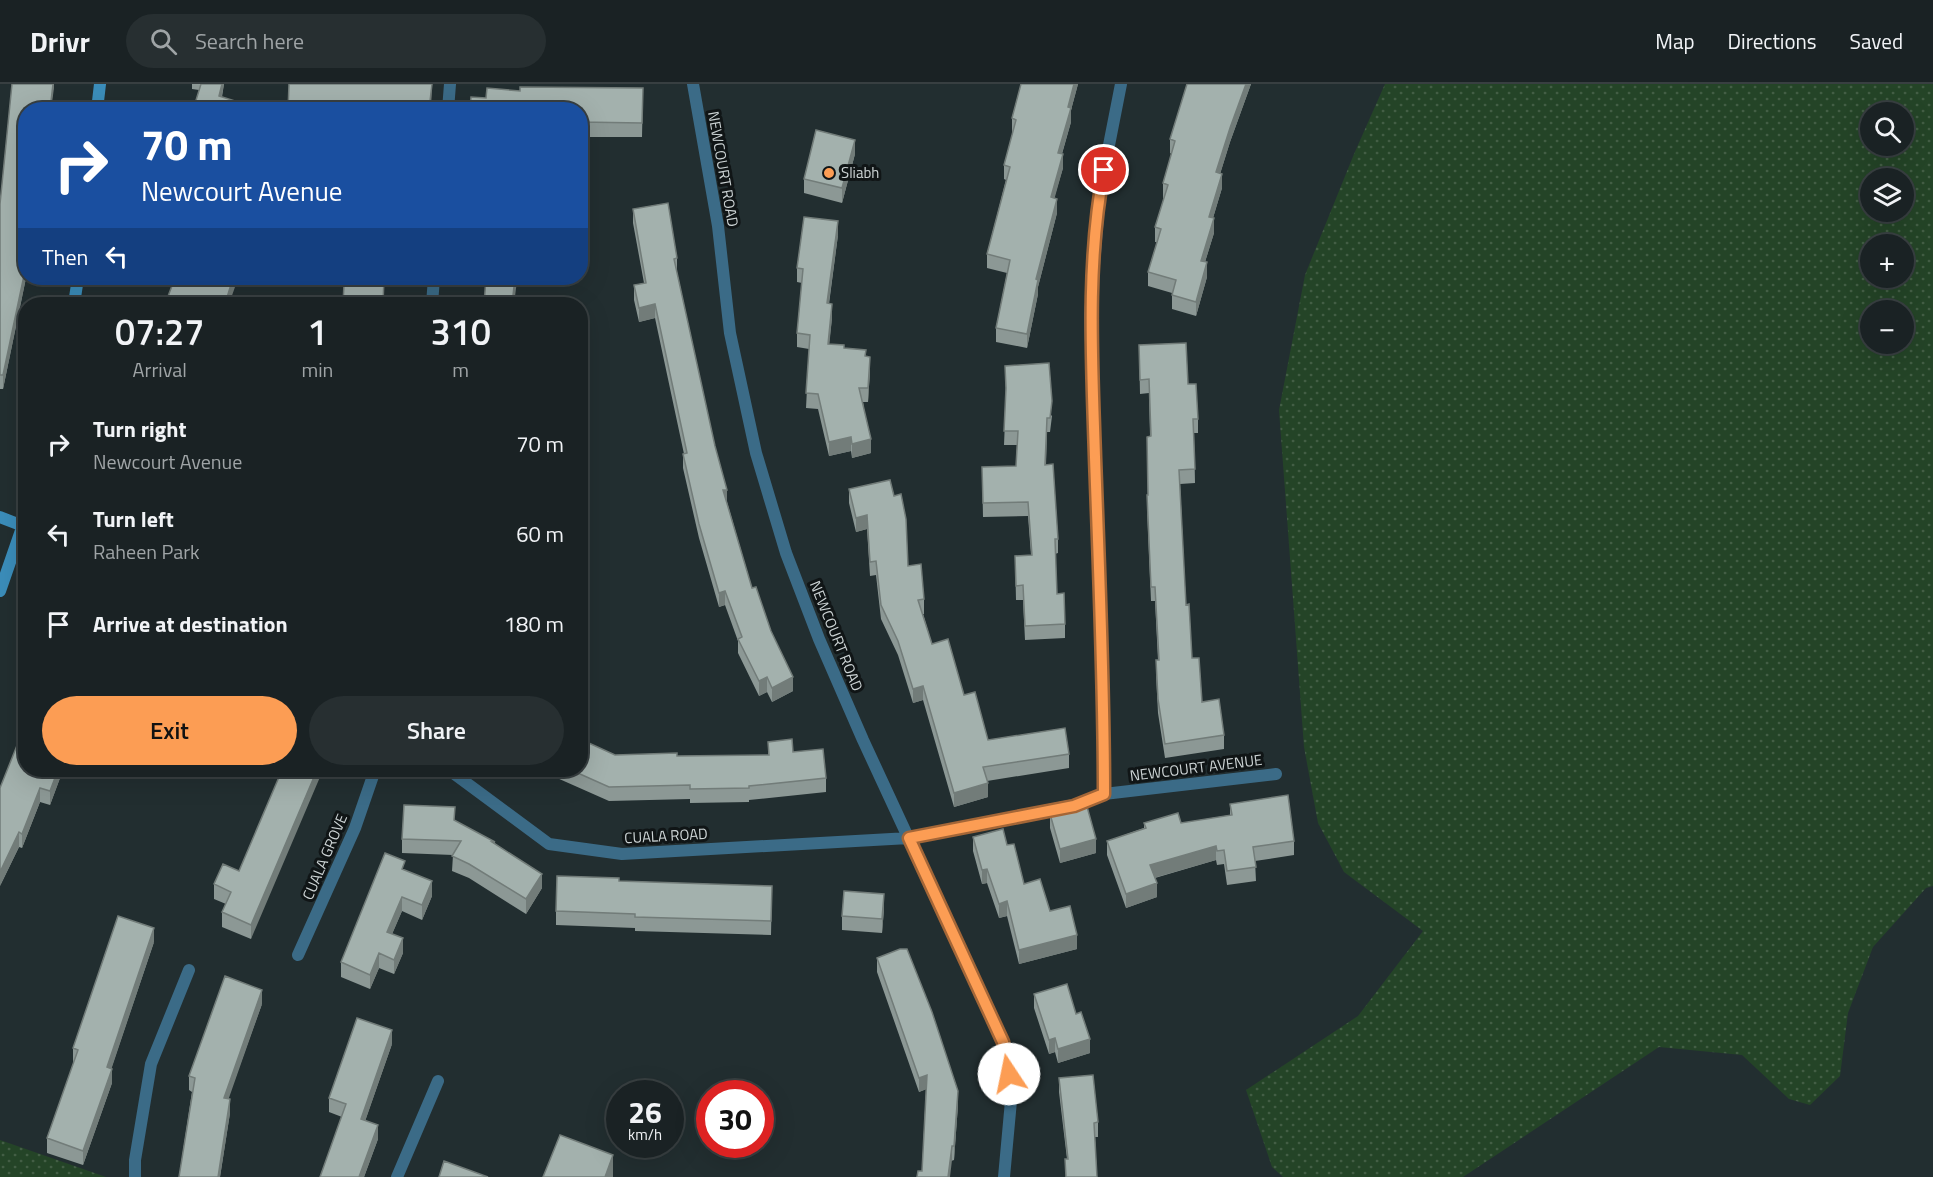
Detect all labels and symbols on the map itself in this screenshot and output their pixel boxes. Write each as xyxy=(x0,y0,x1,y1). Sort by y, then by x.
street label: NEWCOURT ROAD xyxy=(702,109,745,229)
pin xyxy=(1078,144,1129,195)
place label: Sliabh xyxy=(841,161,879,184)
marker: Sliabh xyxy=(822,166,836,180)
street label: NEWCOURT ROAD xyxy=(804,577,869,694)
street label: NEWCOURT AVENUE xyxy=(1128,748,1263,787)
street label: CUALA GROVE xyxy=(296,810,353,903)
street label: CUALA ROAD xyxy=(624,822,708,849)
position arrow xyxy=(977,1042,1041,1106)
speed limit sign: 30 xyxy=(696,1080,774,1158)

